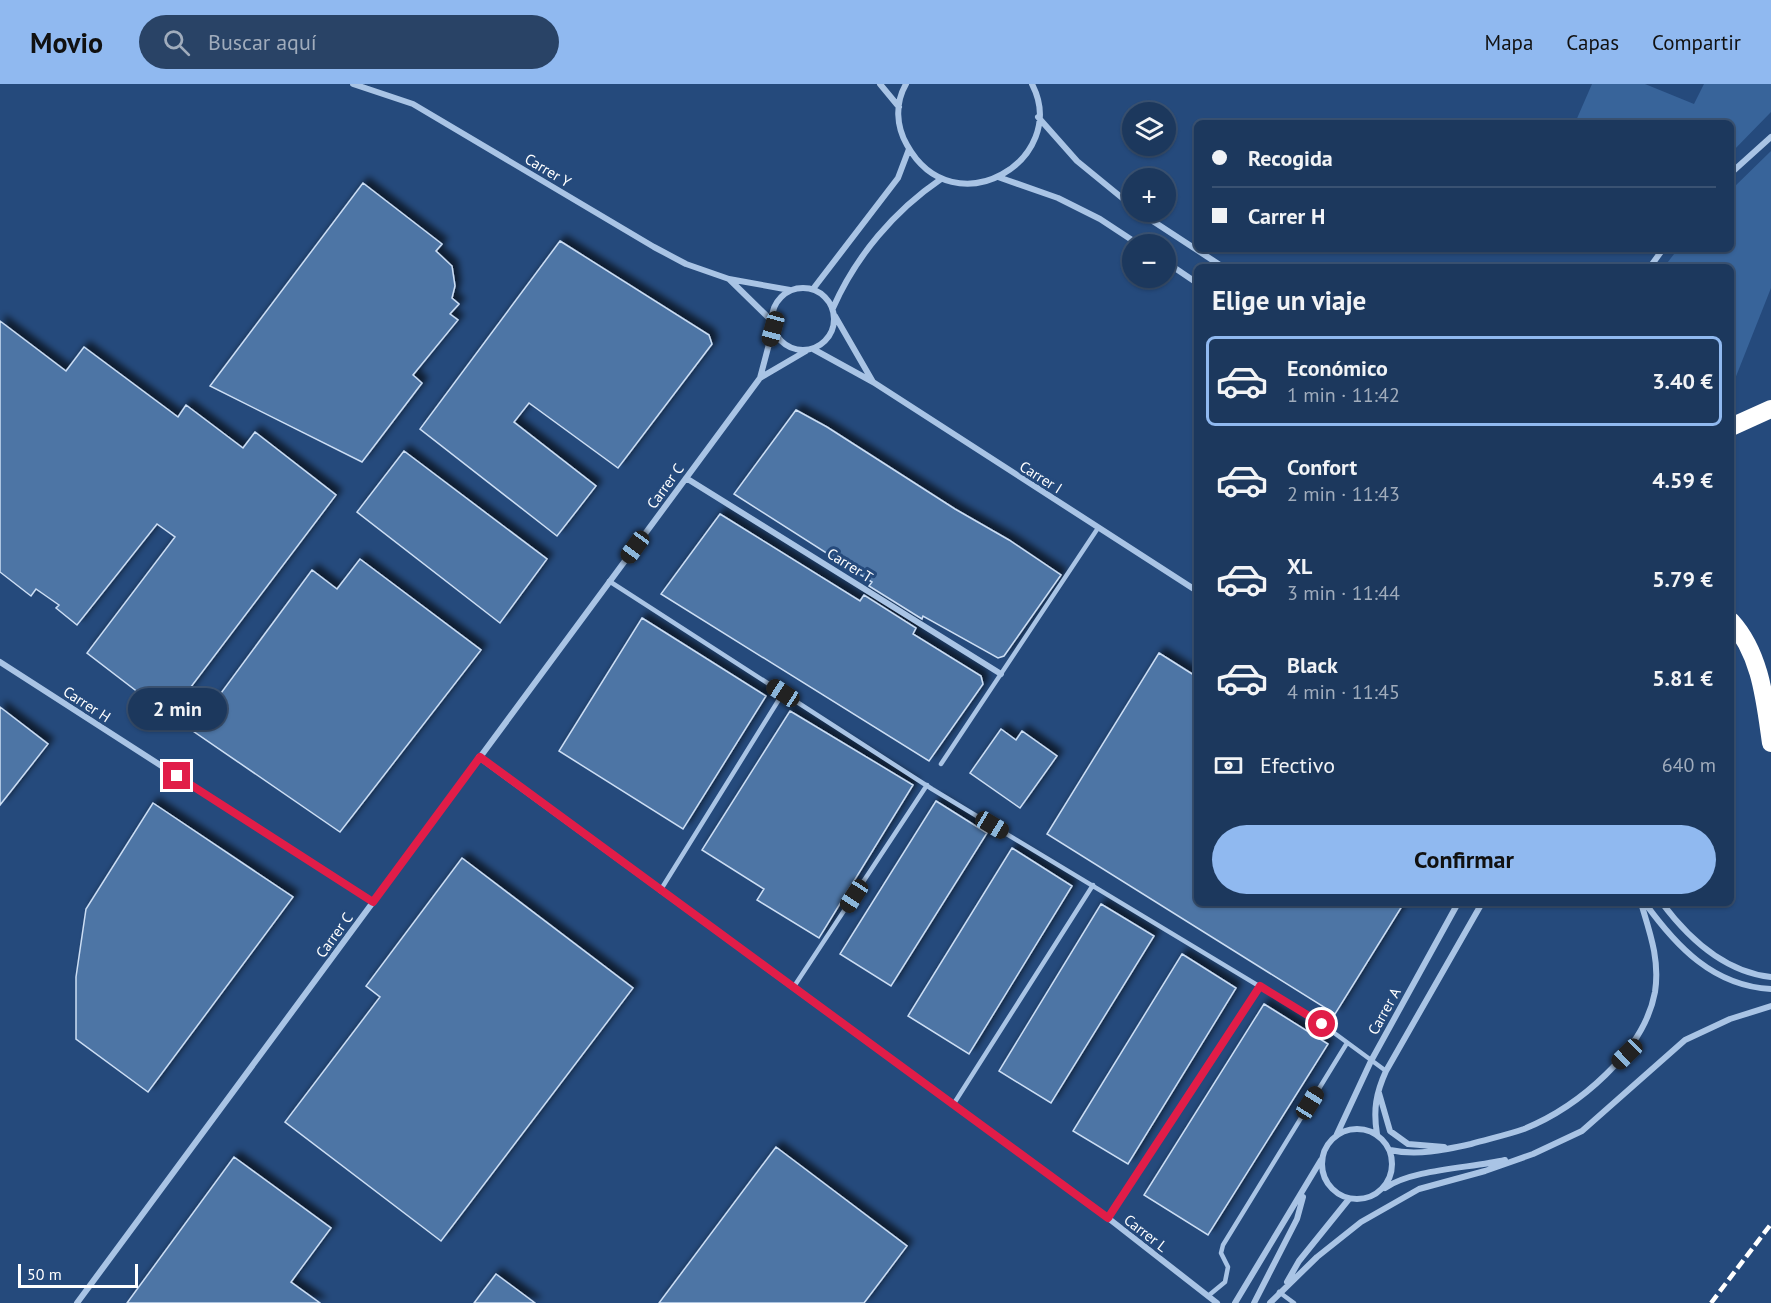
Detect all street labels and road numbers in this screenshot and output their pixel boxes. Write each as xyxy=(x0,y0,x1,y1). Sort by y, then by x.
street label: Carrer Y xyxy=(521,149,575,191)
street label: Carrer I xyxy=(1016,456,1066,498)
street label: Carrer C xyxy=(642,460,688,512)
street label: Carrer T xyxy=(824,544,877,587)
street label: Carrer H xyxy=(60,682,114,726)
street label: Carrer C xyxy=(311,909,357,961)
street label: Carrer A xyxy=(1363,984,1405,1038)
street label: Carrer L xyxy=(1120,1210,1172,1256)

